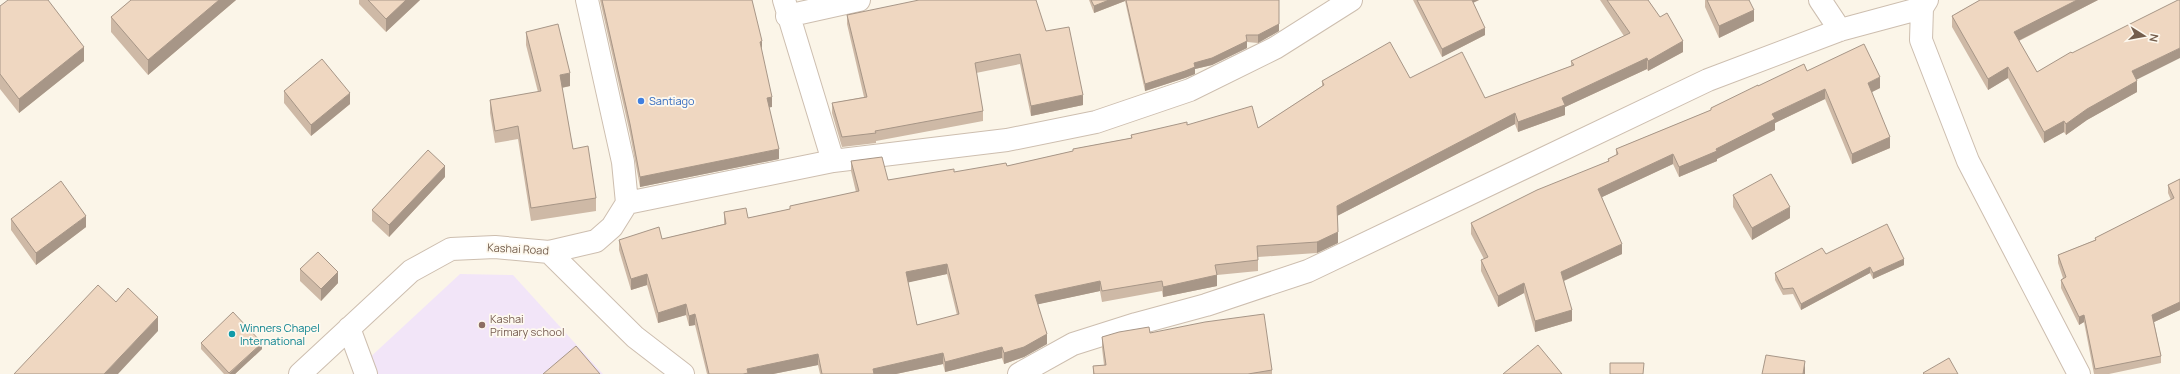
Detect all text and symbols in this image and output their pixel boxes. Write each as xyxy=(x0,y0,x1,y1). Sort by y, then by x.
north arrow xyxy=(2124,16,2164,56)
text: N xyxy=(2146,33,2162,43)
place label: Santiago xyxy=(649,93,695,108)
marker: Santiago xyxy=(636,96,646,106)
street label: Kashai Road xyxy=(487,239,549,258)
place label: Kashai Primary school xyxy=(490,311,565,339)
place label: Winners Chapel International xyxy=(240,320,320,348)
marker: Kashai Primary school xyxy=(477,320,487,330)
marker: Winners Chapel International xyxy=(227,329,237,339)

